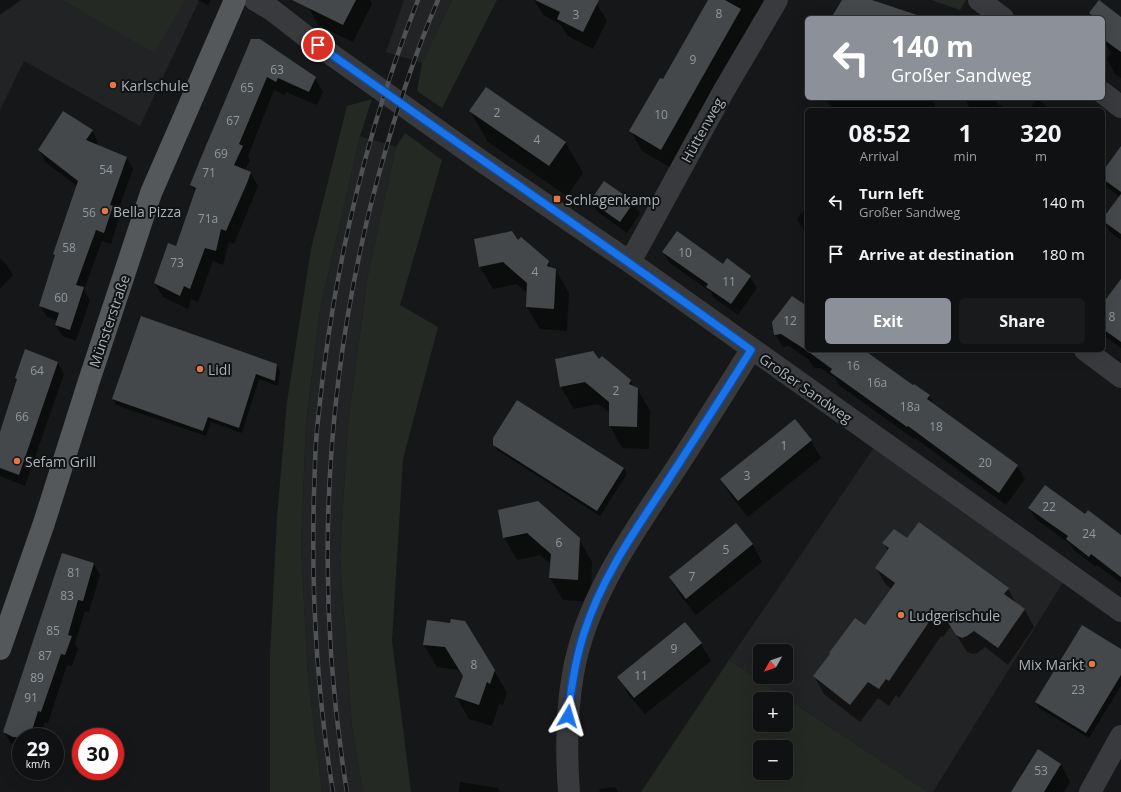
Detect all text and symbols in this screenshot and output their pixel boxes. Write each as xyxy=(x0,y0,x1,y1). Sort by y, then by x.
house number: 8 xyxy=(716,5,723,22)
house number: 3 xyxy=(573,6,580,23)
text: 140 m xyxy=(891,27,974,65)
pin xyxy=(301,28,335,62)
icon: left xyxy=(825,32,877,84)
icon: arrive xyxy=(307,34,329,56)
house number: 9 xyxy=(690,51,697,68)
house number: 63 xyxy=(270,61,284,78)
text: Großer Sandweg xyxy=(891,63,1031,87)
place label: Karlschule xyxy=(121,76,189,95)
house number: 65 xyxy=(240,79,254,96)
marker: Karlschule xyxy=(108,80,118,90)
street label: Hüttenweg xyxy=(676,94,728,166)
house number: 2 xyxy=(494,104,501,121)
house number: 10 xyxy=(654,106,668,123)
house number: 67 xyxy=(226,112,240,129)
text: 08:52 xyxy=(848,116,910,149)
text: 1 xyxy=(958,116,972,149)
text: 320 xyxy=(1020,116,1062,149)
house number: 4 xyxy=(534,131,541,148)
house number: 69 xyxy=(214,145,228,162)
text: Arrival xyxy=(860,147,899,165)
text: min xyxy=(954,147,977,165)
text: m xyxy=(1035,147,1047,165)
house number: 54 xyxy=(99,161,113,178)
house number: 71 xyxy=(202,164,216,181)
text: Turn left xyxy=(859,183,924,203)
place label: Schlagenkamp xyxy=(565,190,660,209)
icon: left xyxy=(825,191,847,213)
text: 140 m xyxy=(1041,192,1085,212)
marker: Schlagenkamp xyxy=(552,194,562,204)
place label: Bella Pizza xyxy=(113,202,181,221)
text: Großer Sandweg xyxy=(859,203,960,221)
house number: 56 xyxy=(82,204,96,221)
marker: Bella Pizza xyxy=(100,206,110,216)
house number: 71a xyxy=(198,210,218,227)
house number: 58 xyxy=(62,239,76,256)
icon: arrive xyxy=(825,243,847,265)
house number: 10 xyxy=(678,244,692,261)
text: Arrive at destination xyxy=(859,244,1014,264)
text: 180 m xyxy=(1041,244,1085,264)
house number: 73 xyxy=(170,254,184,271)
house number: 4 xyxy=(532,263,539,280)
street label: Münsterstraße xyxy=(84,272,134,370)
house number: 11 xyxy=(722,273,736,290)
house number: 60 xyxy=(54,289,68,306)
button: Exit xyxy=(825,298,951,344)
button: Share xyxy=(959,298,1085,344)
house number: 8 xyxy=(1109,308,1116,325)
house number: 12 xyxy=(783,312,797,329)
street label: Großer Sandweg xyxy=(756,349,856,427)
house number: 16 xyxy=(846,357,860,374)
place label: Lidl xyxy=(208,360,231,379)
house number: 64 xyxy=(30,362,44,379)
marker: Lidl xyxy=(195,364,205,374)
house number: 16a xyxy=(867,374,887,391)
house number: 2 xyxy=(613,382,620,399)
house number: 18a xyxy=(900,398,920,415)
house number: 66 xyxy=(15,408,29,425)
house number: 18 xyxy=(929,418,943,435)
house number: 1 xyxy=(781,437,787,454)
place label: Sefam Grill xyxy=(25,452,96,471)
house number: 20 xyxy=(978,454,992,471)
marker: Sefam Grill xyxy=(12,456,22,466)
house number: 3 xyxy=(744,467,751,484)
house number: 22 xyxy=(1042,498,1056,515)
house number: 24 xyxy=(1082,525,1096,542)
house number: 6 xyxy=(556,534,563,551)
house number: 5 xyxy=(723,541,730,558)
house number: 81 xyxy=(67,564,81,581)
house number: 7 xyxy=(689,568,696,585)
house number: 83 xyxy=(60,587,74,604)
place label: Ludgerischule xyxy=(909,606,1000,625)
marker: Ludgerischule xyxy=(896,610,906,620)
house number: 85 xyxy=(46,622,60,639)
house number: 9 xyxy=(671,640,678,657)
north arrow xyxy=(753,644,793,684)
map controls xyxy=(753,644,793,780)
house number: 87 xyxy=(38,647,52,664)
place label: Mix Markt xyxy=(1018,655,1084,674)
house number: 8 xyxy=(471,656,478,673)
marker: Mix Markt xyxy=(1087,659,1097,669)
house number: 11 xyxy=(634,667,648,684)
house number: 89 xyxy=(30,669,44,686)
house number: 23 xyxy=(1071,681,1085,698)
house number: 91 xyxy=(24,689,38,706)
button: + xyxy=(753,692,793,732)
position arrow xyxy=(547,695,589,737)
speed limit sign: 30 xyxy=(72,728,124,780)
text: 29 xyxy=(27,735,49,762)
button: − xyxy=(753,740,793,780)
text: km/h xyxy=(26,757,50,771)
house number: 53 xyxy=(1034,762,1048,779)

